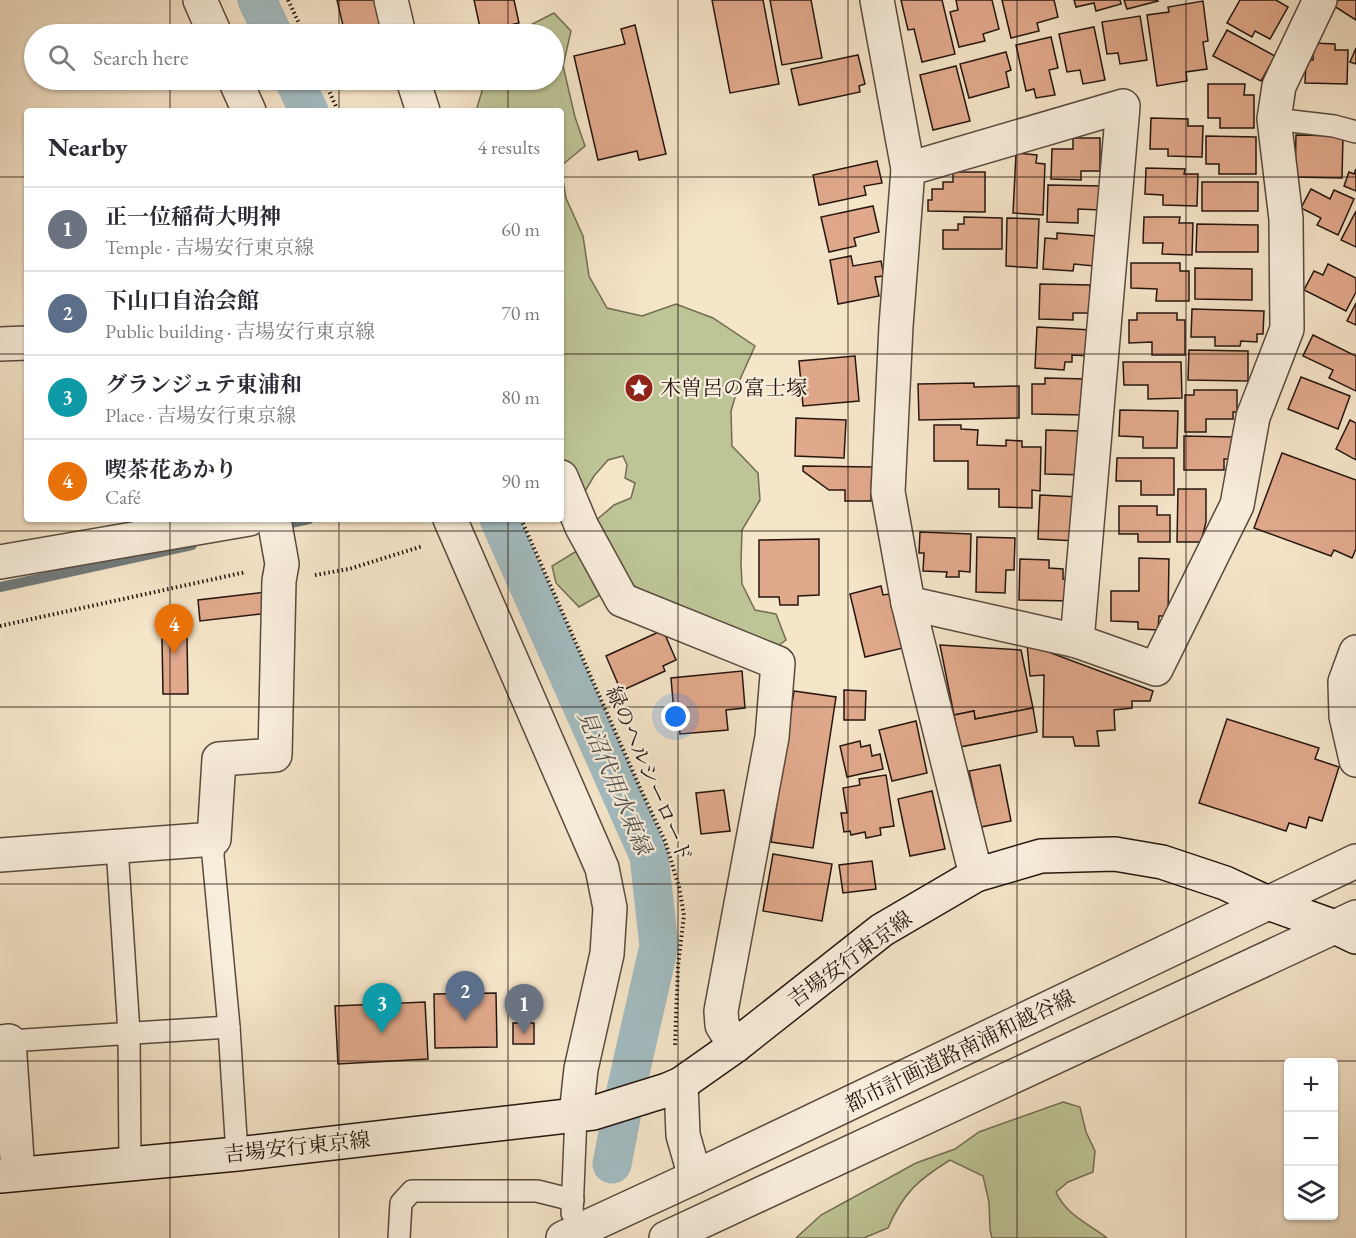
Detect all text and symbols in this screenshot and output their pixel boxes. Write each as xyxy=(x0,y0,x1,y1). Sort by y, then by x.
search box xyxy=(24,24,564,90)
icon: search xyxy=(45,41,78,74)
text: Search here xyxy=(93,43,188,72)
text: Nearby xyxy=(48,130,128,164)
text: 4 results xyxy=(477,134,540,160)
text: 正一位稲荷大明神 xyxy=(105,202,281,231)
text: 1 xyxy=(62,216,73,242)
text: 60 m xyxy=(501,216,540,242)
text: Temple · 吉場安行東京線 xyxy=(105,234,314,260)
text: 下山口自治会館 xyxy=(105,286,259,315)
text: 2 xyxy=(62,300,73,326)
text: 70 m xyxy=(501,300,540,326)
text: Public building · 吉場安行東京線 xyxy=(105,318,375,344)
text: グランジュテ東浦和 xyxy=(105,370,302,399)
place icon: 木曽呂の富士塚 xyxy=(623,372,655,404)
place label: 木曽呂の富士塚 xyxy=(660,374,807,401)
text: 3 xyxy=(62,384,73,410)
text: 80 m xyxy=(501,384,540,410)
text: Place · 吉場安行東京線 xyxy=(105,402,296,428)
text: 喫茶花あかり xyxy=(105,455,237,484)
text: 4 xyxy=(62,468,73,494)
text: 90 m xyxy=(501,468,540,494)
text: Café xyxy=(105,484,141,510)
pin: 4 xyxy=(154,604,194,654)
street label: 緑のヘルシーロード xyxy=(600,682,699,866)
your location xyxy=(661,702,690,731)
water label: 見沼代用水東縁 xyxy=(571,706,659,861)
street label: 吉場安行東京線 xyxy=(782,904,917,1013)
pin: 2 xyxy=(446,972,484,1021)
street label: 都市計画道路南浦和越谷線 xyxy=(841,983,1079,1118)
pin: 3 xyxy=(362,984,401,1033)
pin: 1 xyxy=(504,984,544,1034)
map controls xyxy=(1284,1058,1338,1220)
button: + xyxy=(1284,1058,1338,1112)
button: − xyxy=(1284,1112,1338,1166)
street label: 吉場安行東京線 xyxy=(222,1125,371,1168)
button: layers xyxy=(1284,1166,1338,1220)

